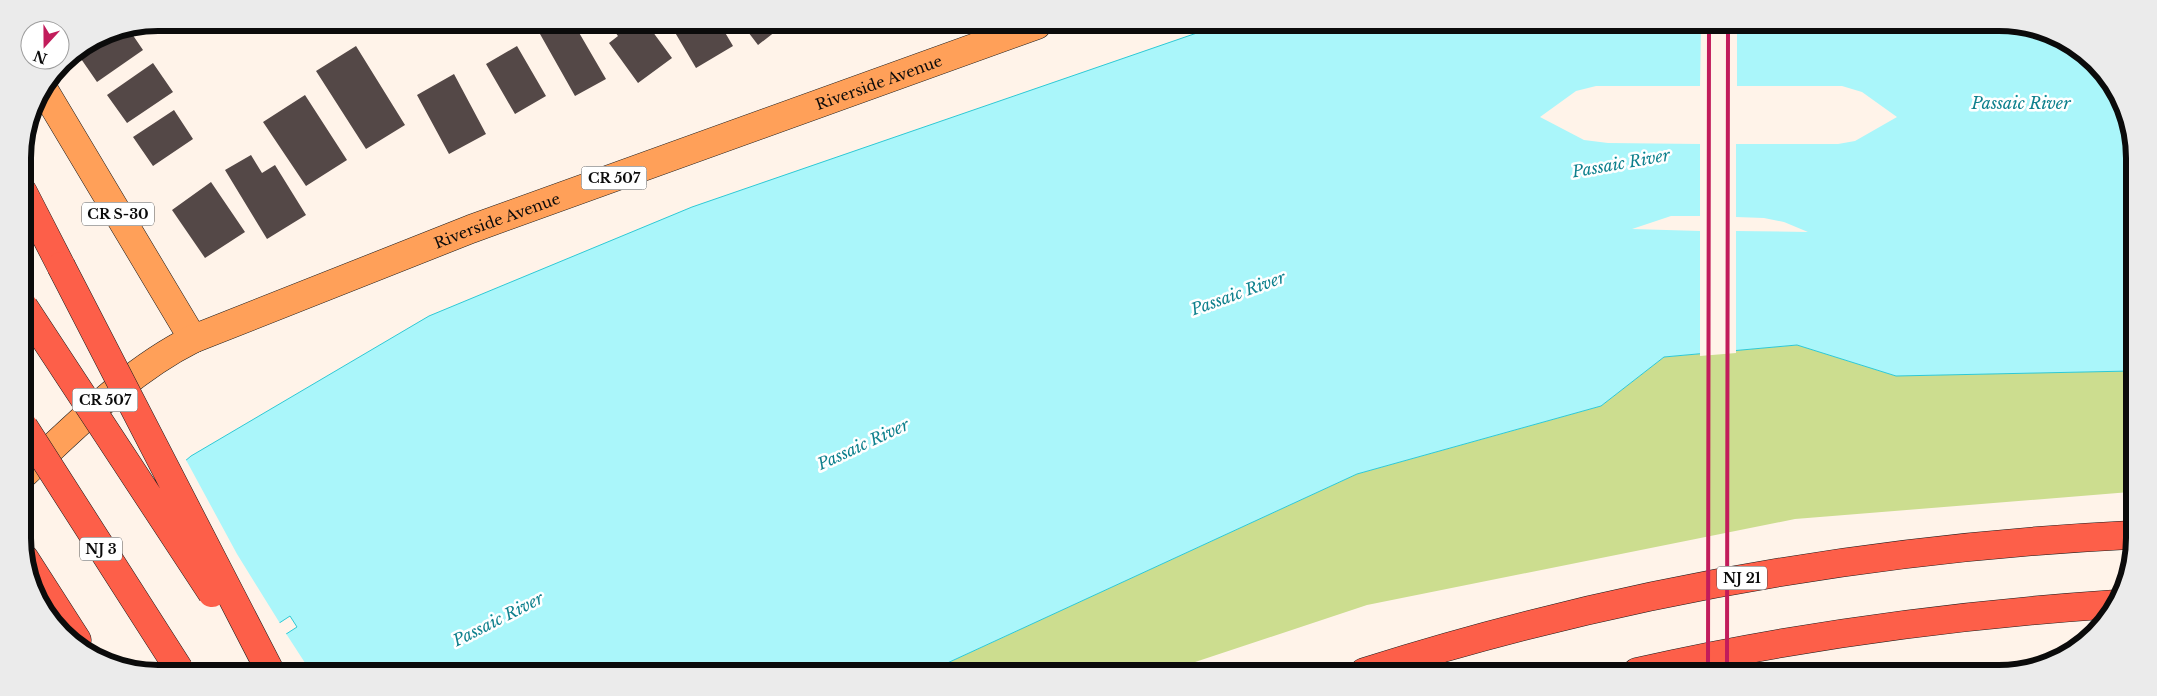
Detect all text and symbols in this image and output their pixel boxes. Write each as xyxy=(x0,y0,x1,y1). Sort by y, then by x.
north arrow xyxy=(20,20,70,70)
text: N xyxy=(31,46,50,68)
street label: Riverside Avenue xyxy=(813,51,944,114)
water label: Passaic River xyxy=(1970,93,2071,113)
water label: Passaic River xyxy=(1570,144,1672,182)
road number: CR 507 xyxy=(582,167,646,190)
street label: Riverside Avenue xyxy=(431,188,563,252)
road number: CR S-30 xyxy=(82,202,154,225)
water label: Passaic River xyxy=(1187,266,1289,320)
road number: CR 507 xyxy=(72,388,138,412)
water label: Passaic River xyxy=(813,414,913,474)
road number: NJ 3 xyxy=(80,538,122,560)
road number: NJ 21 xyxy=(1717,566,1767,590)
water label: Passaic River xyxy=(448,587,547,651)

